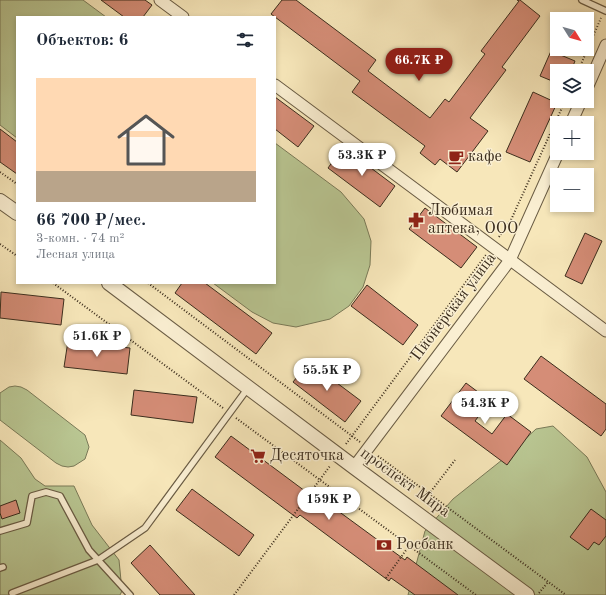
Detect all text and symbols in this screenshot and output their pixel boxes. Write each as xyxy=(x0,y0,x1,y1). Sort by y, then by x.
north arrow xyxy=(550,12,594,56)
map controls xyxy=(550,12,594,212)
icon: filters xyxy=(234,29,256,51)
text: Объектов: 6 xyxy=(36,32,128,49)
pin: 66.7K ₽ xyxy=(382,48,456,82)
text: 66.7K ₽ xyxy=(394,54,444,67)
button: layers xyxy=(550,64,594,108)
icon: home xyxy=(110,104,182,176)
button: + xyxy=(550,116,594,160)
pin: 53.3K ₽ xyxy=(325,143,399,177)
cafe icon: кафе xyxy=(447,148,465,166)
text: 53.3K ₽ xyxy=(337,149,387,162)
place label: кафе xyxy=(468,149,502,165)
button: − xyxy=(550,168,594,212)
place label: Любимая аптека, ООО xyxy=(428,203,518,237)
pharmacy icon: Любимая аптека, ООО xyxy=(407,211,425,229)
text: 66 700 ₽/мес. xyxy=(36,212,146,229)
text: 3-комн. · 74 m² xyxy=(36,232,124,245)
text: Лесная улица xyxy=(36,248,115,261)
street label: Пионерская улица xyxy=(408,250,500,364)
pin: 51.6K ₽ xyxy=(60,324,134,358)
text: 51.6K ₽ xyxy=(72,330,122,343)
pin: 55.5K ₽ xyxy=(290,358,364,392)
text: 55.5K ₽ xyxy=(302,364,352,377)
pin: 54.3K ₽ xyxy=(448,391,522,425)
text: 54.3K ₽ xyxy=(460,397,510,410)
street label: проспект Мира xyxy=(357,445,453,521)
supermarket icon: Десяточка xyxy=(249,447,267,465)
place label: Десяточка xyxy=(270,448,344,464)
pin: 159K ₽ xyxy=(296,487,362,521)
text: 159K ₽ xyxy=(306,493,352,506)
bank icon: Росбанк xyxy=(375,536,393,554)
place label: Росбанк xyxy=(396,537,454,553)

